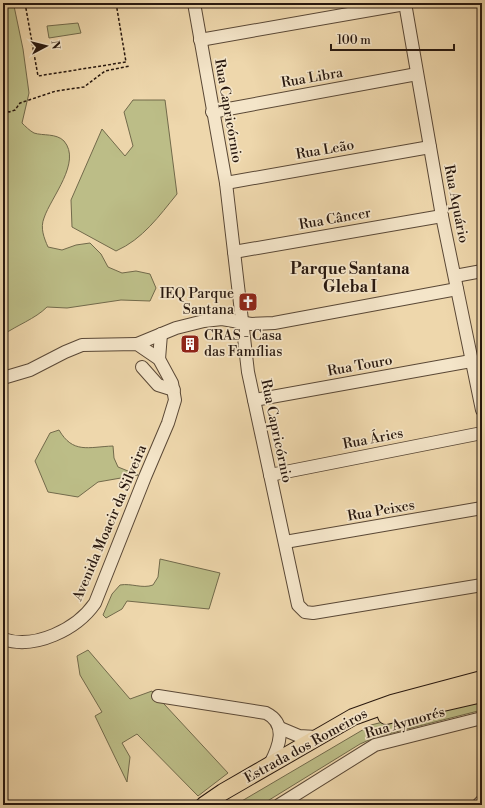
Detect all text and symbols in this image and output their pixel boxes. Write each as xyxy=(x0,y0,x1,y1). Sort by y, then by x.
north arrow xyxy=(26,26,66,66)
scale bar xyxy=(331,26,454,52)
text: 100 m xyxy=(337,33,371,48)
text: N xyxy=(47,40,62,50)
street label: Rua Capricórnio xyxy=(210,58,246,165)
street label: Rua Libra xyxy=(280,64,345,92)
street label: Rua Leão xyxy=(294,136,356,164)
street label: Rua Aquário xyxy=(440,163,472,245)
street label: Rua Câncer xyxy=(298,204,372,234)
district label: Parque Santana Gleba I xyxy=(290,259,410,297)
place label: IEQ Parque Santana xyxy=(160,285,235,319)
church icon: IEQ Parque Santana xyxy=(237,291,259,313)
place label: CRAS - Casa das Famílias xyxy=(204,327,283,361)
building icon: CRAS - Casa das Famílias xyxy=(179,333,201,355)
street label: Rua Touro xyxy=(326,351,394,381)
street label: Rua Capricórnio xyxy=(256,378,296,485)
street label: Rua Áries xyxy=(341,422,405,454)
street label: Avenida Moacir da Silveira xyxy=(69,441,151,605)
street label: Rua Peixes xyxy=(346,496,416,526)
street label: Rua Aymorés xyxy=(363,703,447,743)
street label: Estrada dos Romeiros xyxy=(241,705,371,787)

